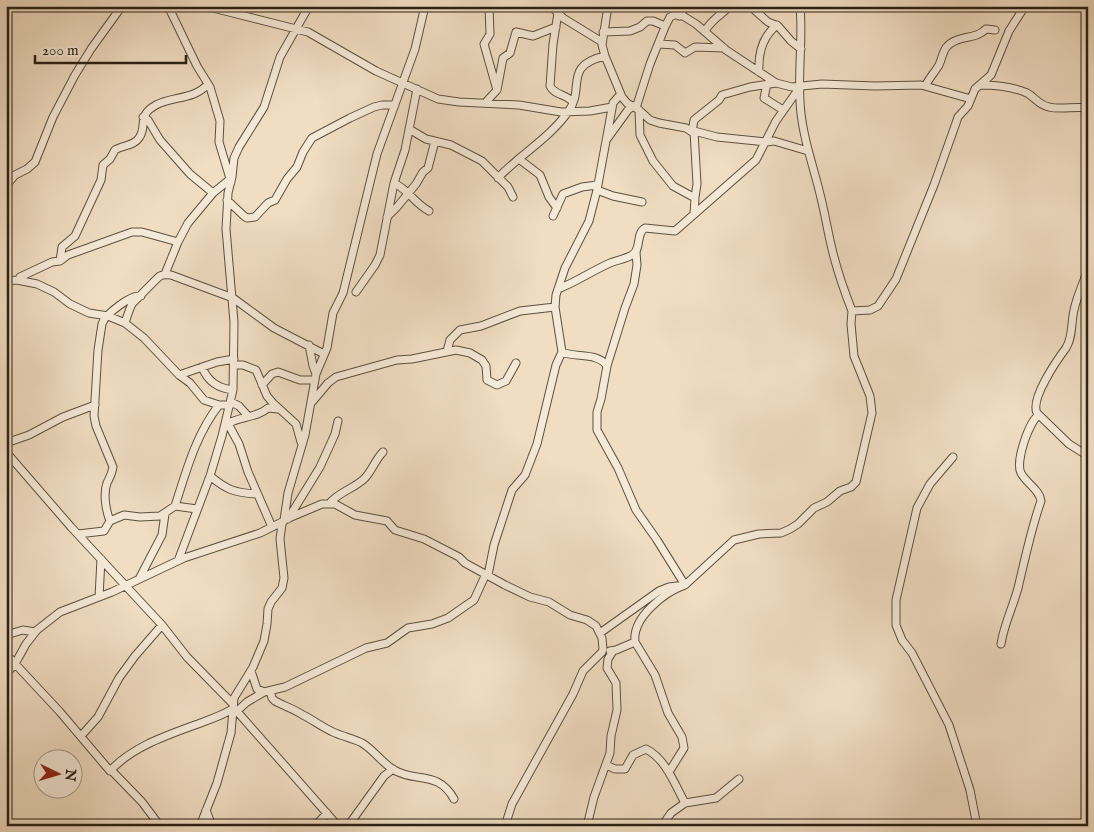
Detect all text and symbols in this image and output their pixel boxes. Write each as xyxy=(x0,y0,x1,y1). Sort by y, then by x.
scale bar xyxy=(35,32,186,64)
text: 200 m xyxy=(42,41,79,60)
north arrow xyxy=(32,750,82,800)
text: N xyxy=(60,767,80,782)

